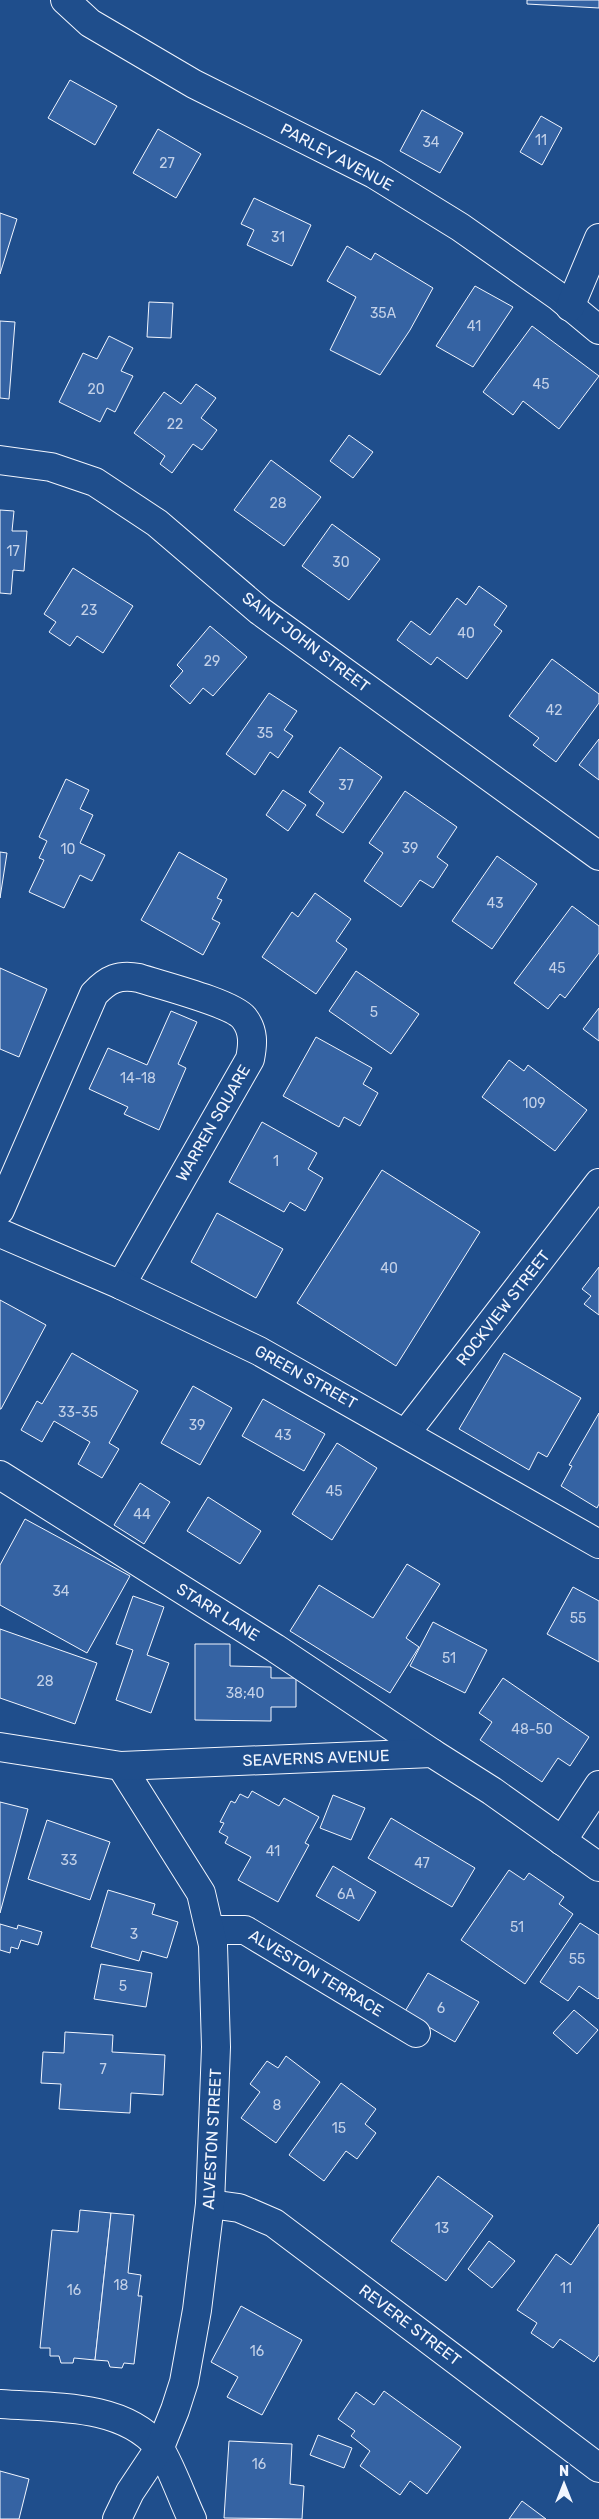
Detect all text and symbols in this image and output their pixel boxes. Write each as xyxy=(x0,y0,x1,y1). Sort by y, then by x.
street label: PARLEY AVENUE xyxy=(277,119,397,195)
house number: 11 xyxy=(535,132,547,149)
house number: 34 xyxy=(422,134,440,151)
house number: 27 xyxy=(159,155,175,172)
house number: 31 xyxy=(271,229,285,246)
house number: 35A xyxy=(370,305,397,322)
house number: 41 xyxy=(467,318,481,335)
house number: 45 xyxy=(532,376,550,393)
house number: 20 xyxy=(87,381,105,398)
house number: 22 xyxy=(167,416,183,433)
house number: 28 xyxy=(269,495,287,512)
house number: 17 xyxy=(6,543,20,560)
house number: 30 xyxy=(332,554,350,571)
street label: SAINT JOHN STREET xyxy=(239,588,373,696)
house number: 23 xyxy=(81,602,97,619)
house number: 40 xyxy=(457,625,475,642)
house number: 29 xyxy=(204,653,220,670)
house number: 42 xyxy=(546,702,562,719)
house number: 35 xyxy=(257,725,273,742)
house number: 37 xyxy=(338,777,354,794)
house number: 39 xyxy=(402,840,418,857)
house number: 10 xyxy=(61,841,76,858)
house number: 43 xyxy=(486,895,504,912)
house number: 45 xyxy=(548,960,566,977)
house number: 5 xyxy=(370,1004,378,1021)
street label: WARREN SQUARE xyxy=(172,1061,254,1185)
house number: 14-18 xyxy=(120,1070,156,1087)
house number: 109 xyxy=(522,1095,546,1112)
house number: 1 xyxy=(273,1153,279,1170)
street label: ROCKVIEW STREET xyxy=(452,1247,554,1369)
house number: 40 xyxy=(380,1260,398,1277)
street label: GREEN STREET xyxy=(252,1341,360,1413)
house number: 33-35 xyxy=(58,1404,98,1421)
house number: 39 xyxy=(189,1417,205,1434)
house number: 43 xyxy=(274,1427,292,1444)
house number: 45 xyxy=(325,1483,343,1500)
house number: 44 xyxy=(133,1506,151,1523)
street label: STARR LANE xyxy=(173,1579,263,1645)
house number: 34 xyxy=(52,1583,70,1600)
house number: 55 xyxy=(570,1610,586,1627)
house number: 51 xyxy=(442,1650,456,1667)
house number: 28 xyxy=(36,1673,54,1690)
house number: 38;40 xyxy=(226,1685,264,1702)
house number: 48-50 xyxy=(511,1721,553,1738)
street label: SEAVERNS AVENUE xyxy=(242,1746,390,1770)
house number: 41 xyxy=(266,1843,280,1860)
house number: 33 xyxy=(61,1852,77,1869)
house number: 47 xyxy=(414,1855,430,1872)
house number: 6A xyxy=(337,1886,356,1903)
house number: 51 xyxy=(510,1919,524,1936)
street label: ALVESTON TERRACE xyxy=(245,1925,387,2021)
house number: 3 xyxy=(130,1926,138,1943)
house number: 55 xyxy=(569,1951,585,1968)
house number: 5 xyxy=(119,1978,127,1995)
house number: 6 xyxy=(437,2000,445,2017)
house number: 7 xyxy=(99,2061,107,2078)
street label: ALVESTON STREET xyxy=(199,2068,225,2210)
house number: 8 xyxy=(273,2097,282,2114)
house number: 15 xyxy=(332,2120,346,2137)
house number: 13 xyxy=(435,2220,449,2237)
house number: 18 xyxy=(114,2277,129,2294)
house number: 11 xyxy=(560,2280,572,2297)
street label: REVERE STREET xyxy=(355,2281,465,2369)
house number: 16 xyxy=(67,2282,81,2299)
house number: 16 xyxy=(250,2343,264,2360)
house number: 16 xyxy=(252,2456,266,2473)
north arrow xyxy=(539,2459,589,2509)
text: N xyxy=(559,2463,569,2480)

